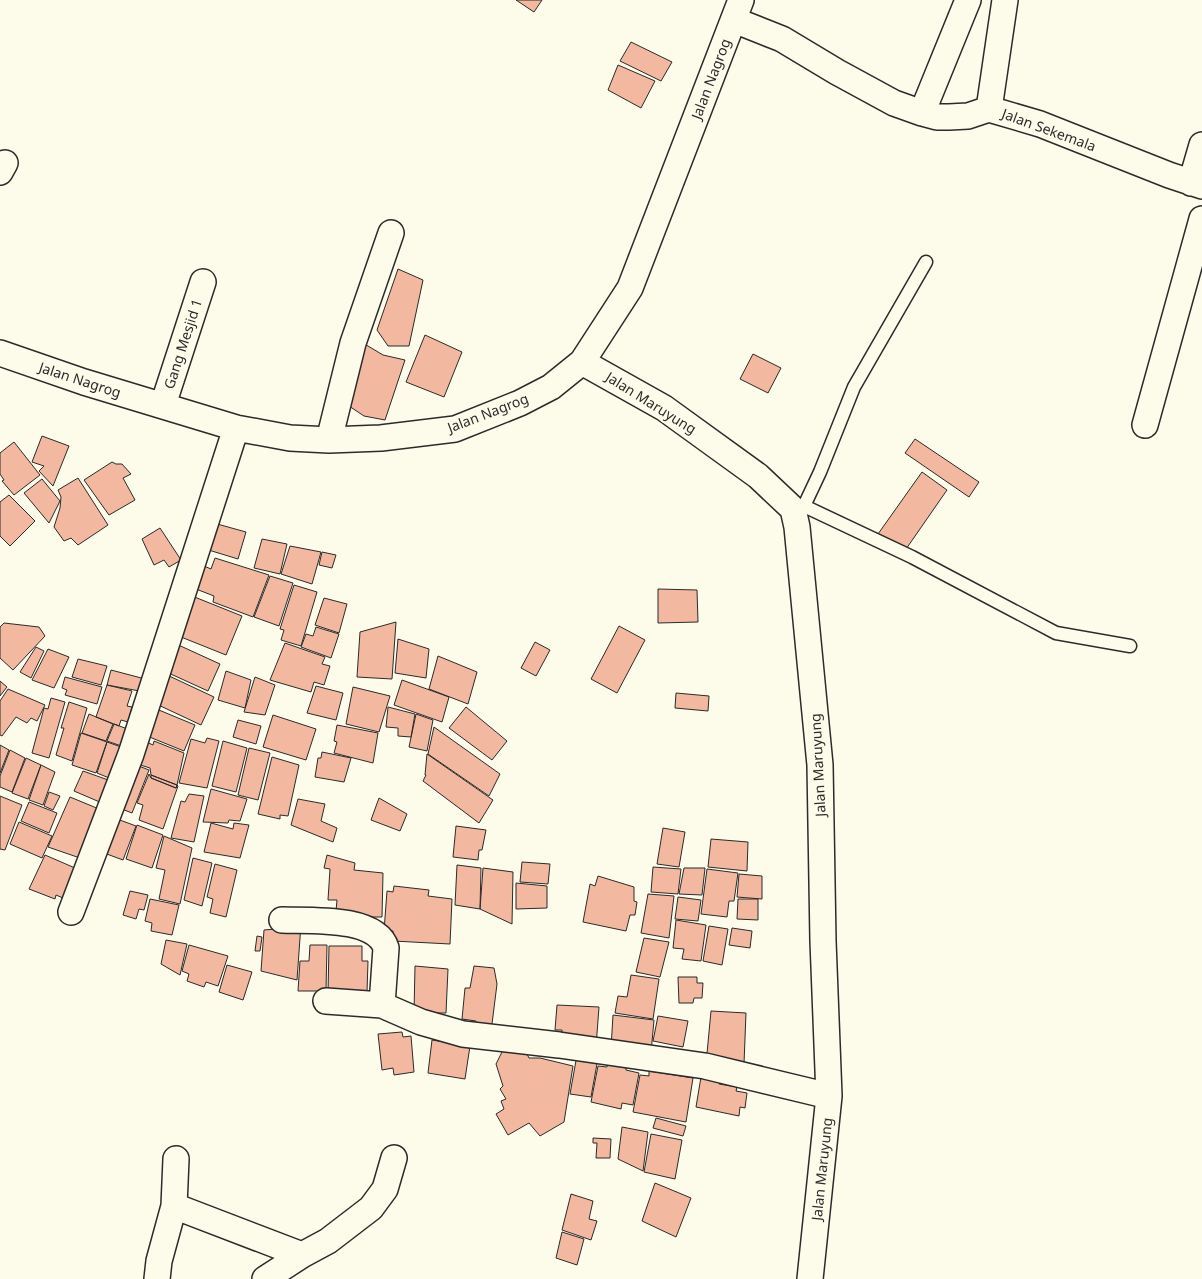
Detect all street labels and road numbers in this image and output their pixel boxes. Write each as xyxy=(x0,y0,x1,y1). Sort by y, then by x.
street label: Jalan Nagrog xyxy=(686,36,735,124)
street label: Jalan Sekemala xyxy=(998,103,1099,155)
street label: Gang Mesjid 1 xyxy=(159,296,206,391)
street label: Jalan Nagrog xyxy=(35,357,124,402)
street label: Jalan Maruyung xyxy=(601,366,700,438)
street label: Jalan Nagrog xyxy=(443,388,531,437)
street label: Jalan Maruyung xyxy=(805,713,830,819)
street label: Jalan Maruyung xyxy=(806,1116,836,1223)

